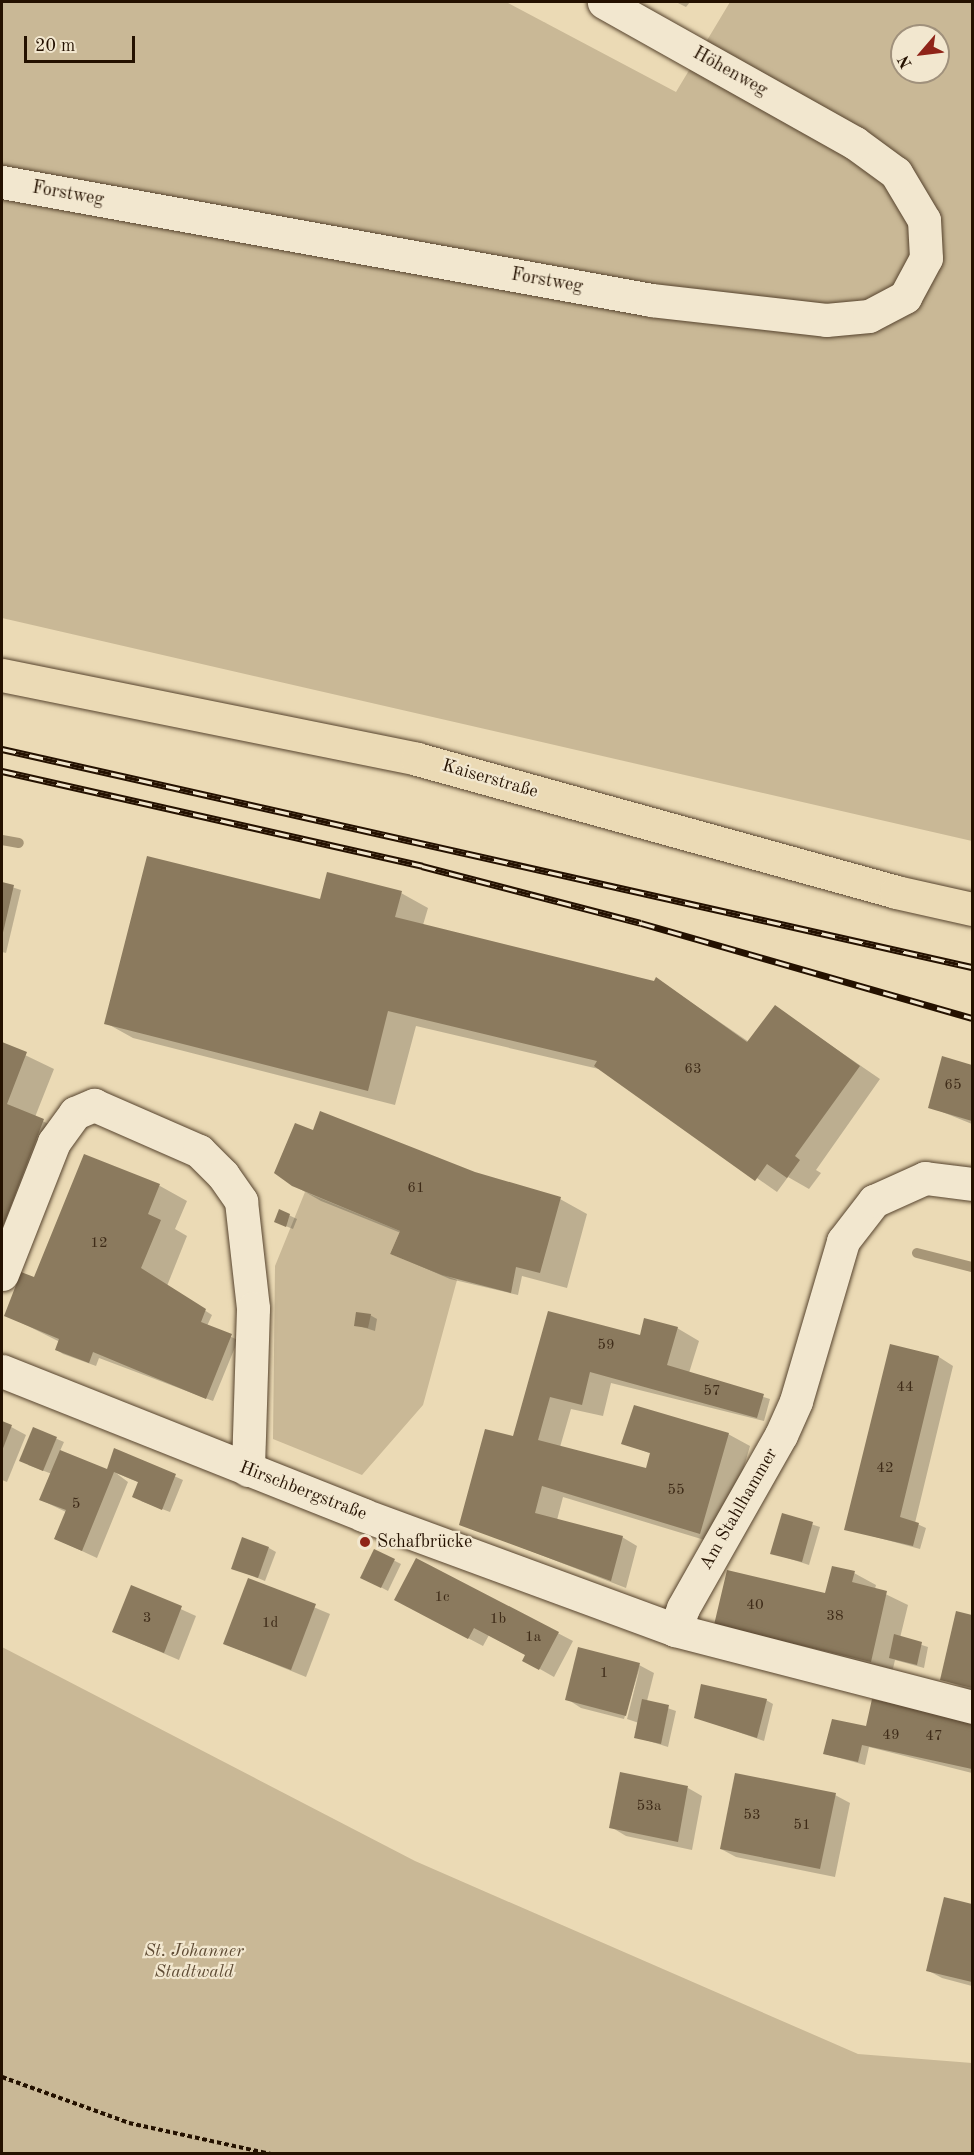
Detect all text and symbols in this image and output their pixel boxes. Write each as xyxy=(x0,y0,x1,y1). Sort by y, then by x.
scale bar xyxy=(27,24,138,62)
north arrow xyxy=(890,24,950,84)
text: 20 m xyxy=(35,37,75,55)
street label: Höhenweg xyxy=(689,43,771,101)
text: N xyxy=(896,52,916,71)
street label: Forstweg xyxy=(30,177,106,211)
street label: Forstweg xyxy=(509,264,585,298)
street label: Kaiserstraße xyxy=(439,755,541,803)
house number: 63 xyxy=(684,1061,702,1079)
house number: 65 xyxy=(944,1077,962,1095)
house number: 61 xyxy=(407,1180,425,1198)
house number: 12 xyxy=(90,1235,108,1253)
house number: 59 xyxy=(597,1337,615,1355)
house number: 44 xyxy=(896,1379,914,1397)
house number: 57 xyxy=(703,1383,721,1401)
street label: Am Stahlhammer xyxy=(695,1444,783,1574)
street label: Hirschbergstraße xyxy=(236,1457,370,1525)
house number: 42 xyxy=(876,1460,894,1478)
house number: 55 xyxy=(667,1482,685,1500)
house number: 5 xyxy=(72,1496,80,1514)
place label: Schafbrücke xyxy=(377,1531,472,1553)
marker: Schafbrücke xyxy=(358,1535,372,1549)
house number: 1c xyxy=(434,1589,450,1607)
house number: 40 xyxy=(746,1597,764,1615)
house number: 38 xyxy=(826,1608,844,1626)
house number: 3 xyxy=(143,1610,151,1628)
house number: 1b xyxy=(490,1611,506,1629)
house number: 1d xyxy=(262,1615,278,1633)
house number: 1a xyxy=(525,1629,541,1647)
house number: 1 xyxy=(600,1665,608,1683)
house number: 49 xyxy=(882,1727,900,1745)
house number: 47 xyxy=(925,1728,943,1746)
house number: 53a xyxy=(637,1798,661,1816)
house number: 53 xyxy=(743,1807,761,1825)
house number: 51 xyxy=(793,1817,811,1835)
park label: St. Johanner Stadtwald xyxy=(144,1941,244,1984)

